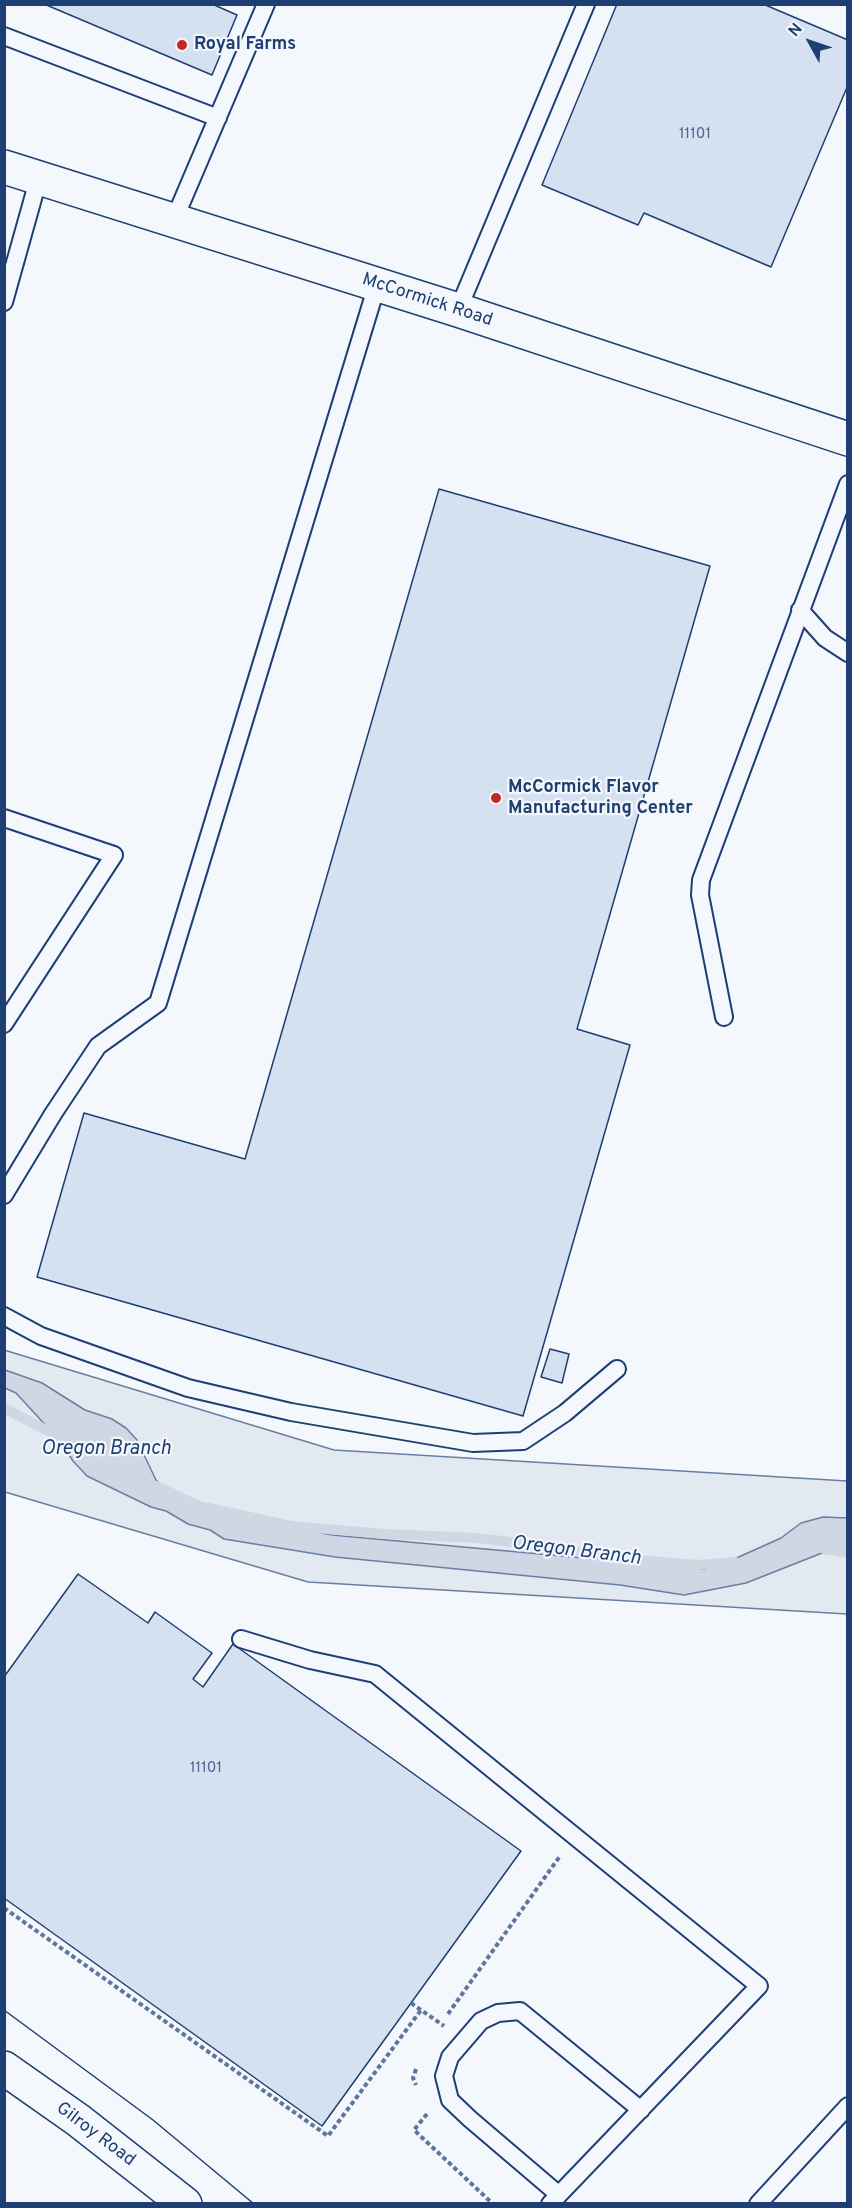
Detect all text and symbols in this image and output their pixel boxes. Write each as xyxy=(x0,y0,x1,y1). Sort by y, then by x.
north arrow xyxy=(780,12,840,72)
text: N xyxy=(785,20,808,41)
place label: Royal Farms xyxy=(194,34,296,56)
marker: Royal Farms xyxy=(175,38,189,52)
house number: 11101 xyxy=(679,126,711,144)
street label: McCormick Road xyxy=(359,270,495,332)
place label: McCormick Flavor Manufacturing Center xyxy=(508,777,693,820)
marker: McCormick Flavor Manufacturing Center xyxy=(489,791,503,805)
water label: Oregon Branch xyxy=(41,1438,171,1462)
water label: Oregon Branch xyxy=(510,1532,642,1572)
house number: 11101 xyxy=(190,1760,222,1778)
street label: Gilroy Road xyxy=(51,2098,139,2172)

